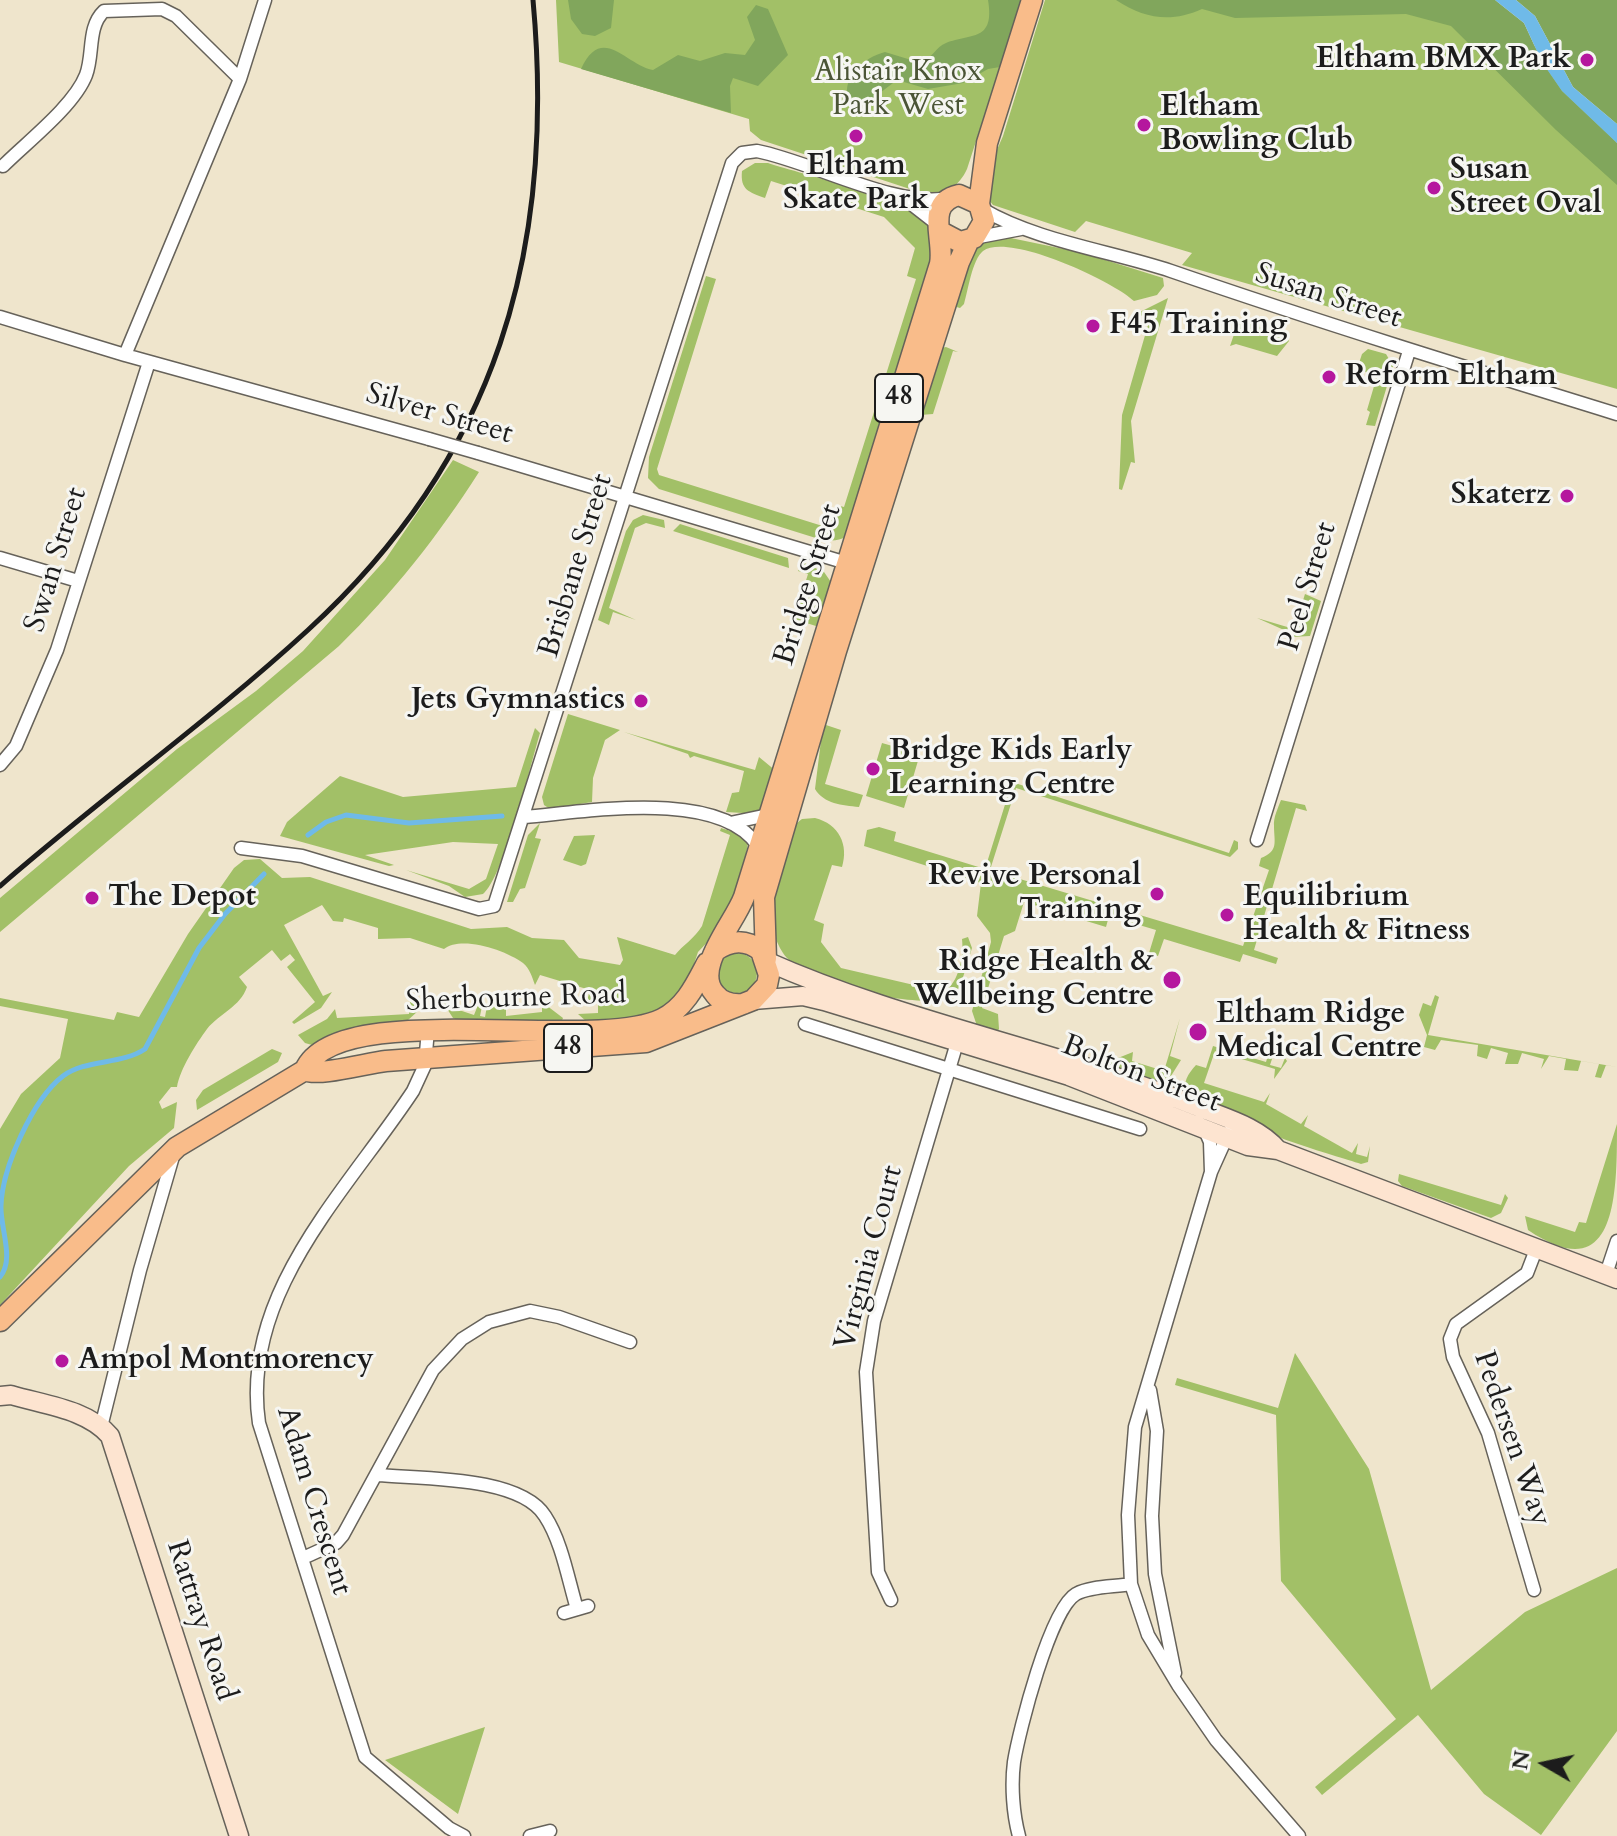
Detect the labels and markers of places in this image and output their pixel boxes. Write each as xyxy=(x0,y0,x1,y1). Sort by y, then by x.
place label: Eltham BMX Park xyxy=(1316,42,1571,78)
marker: Eltham BMX Park xyxy=(1578,51,1596,69)
place label: Eltham Bowling Club xyxy=(1160,90,1353,160)
marker: Eltham Bowling Club xyxy=(1135,116,1153,134)
marker: Eltham Skate Park xyxy=(847,127,865,145)
place label: Eltham Skate Park xyxy=(783,149,929,220)
place label: Susan Street Oval xyxy=(1450,153,1601,224)
marker: Susan Street Oval xyxy=(1425,179,1443,197)
place label: F45 Training xyxy=(1109,308,1288,344)
marker: F45 Training xyxy=(1084,317,1102,335)
place label: Reform Eltham xyxy=(1345,359,1557,395)
marker: Reform Eltham xyxy=(1320,368,1338,386)
place label: Skaterz xyxy=(1451,478,1551,514)
marker: Skaterz xyxy=(1558,487,1576,505)
place label: Jets Gymnastics xyxy=(411,683,625,719)
marker: Jets Gymnastics xyxy=(632,692,650,710)
place label: Bridge Kids Early Learning Centre xyxy=(889,734,1132,804)
marker: Bridge Kids Early Learning Centre xyxy=(864,760,882,778)
place label: Revive Personal Training xyxy=(928,859,1141,930)
place label: The Depot xyxy=(108,880,256,916)
place label: Equilibrium Health & Fitness xyxy=(1243,880,1470,950)
marker: Revive Personal Training xyxy=(1148,885,1166,903)
marker: The Depot xyxy=(83,889,101,907)
marker: Equilibrium Health & Fitness xyxy=(1218,906,1236,924)
place label: Ridge Health & Wellbeing Centre xyxy=(914,945,1154,1016)
marker: Ridge Health & Wellbeing Centre xyxy=(1161,969,1183,991)
place label: Eltham Ridge Medical Centre xyxy=(1216,997,1422,1068)
marker: Eltham Ridge Medical Centre xyxy=(1187,1021,1209,1043)
place label: Ampol Montmorency xyxy=(78,1343,374,1379)
marker: Ampol Montmorency xyxy=(53,1352,71,1370)

